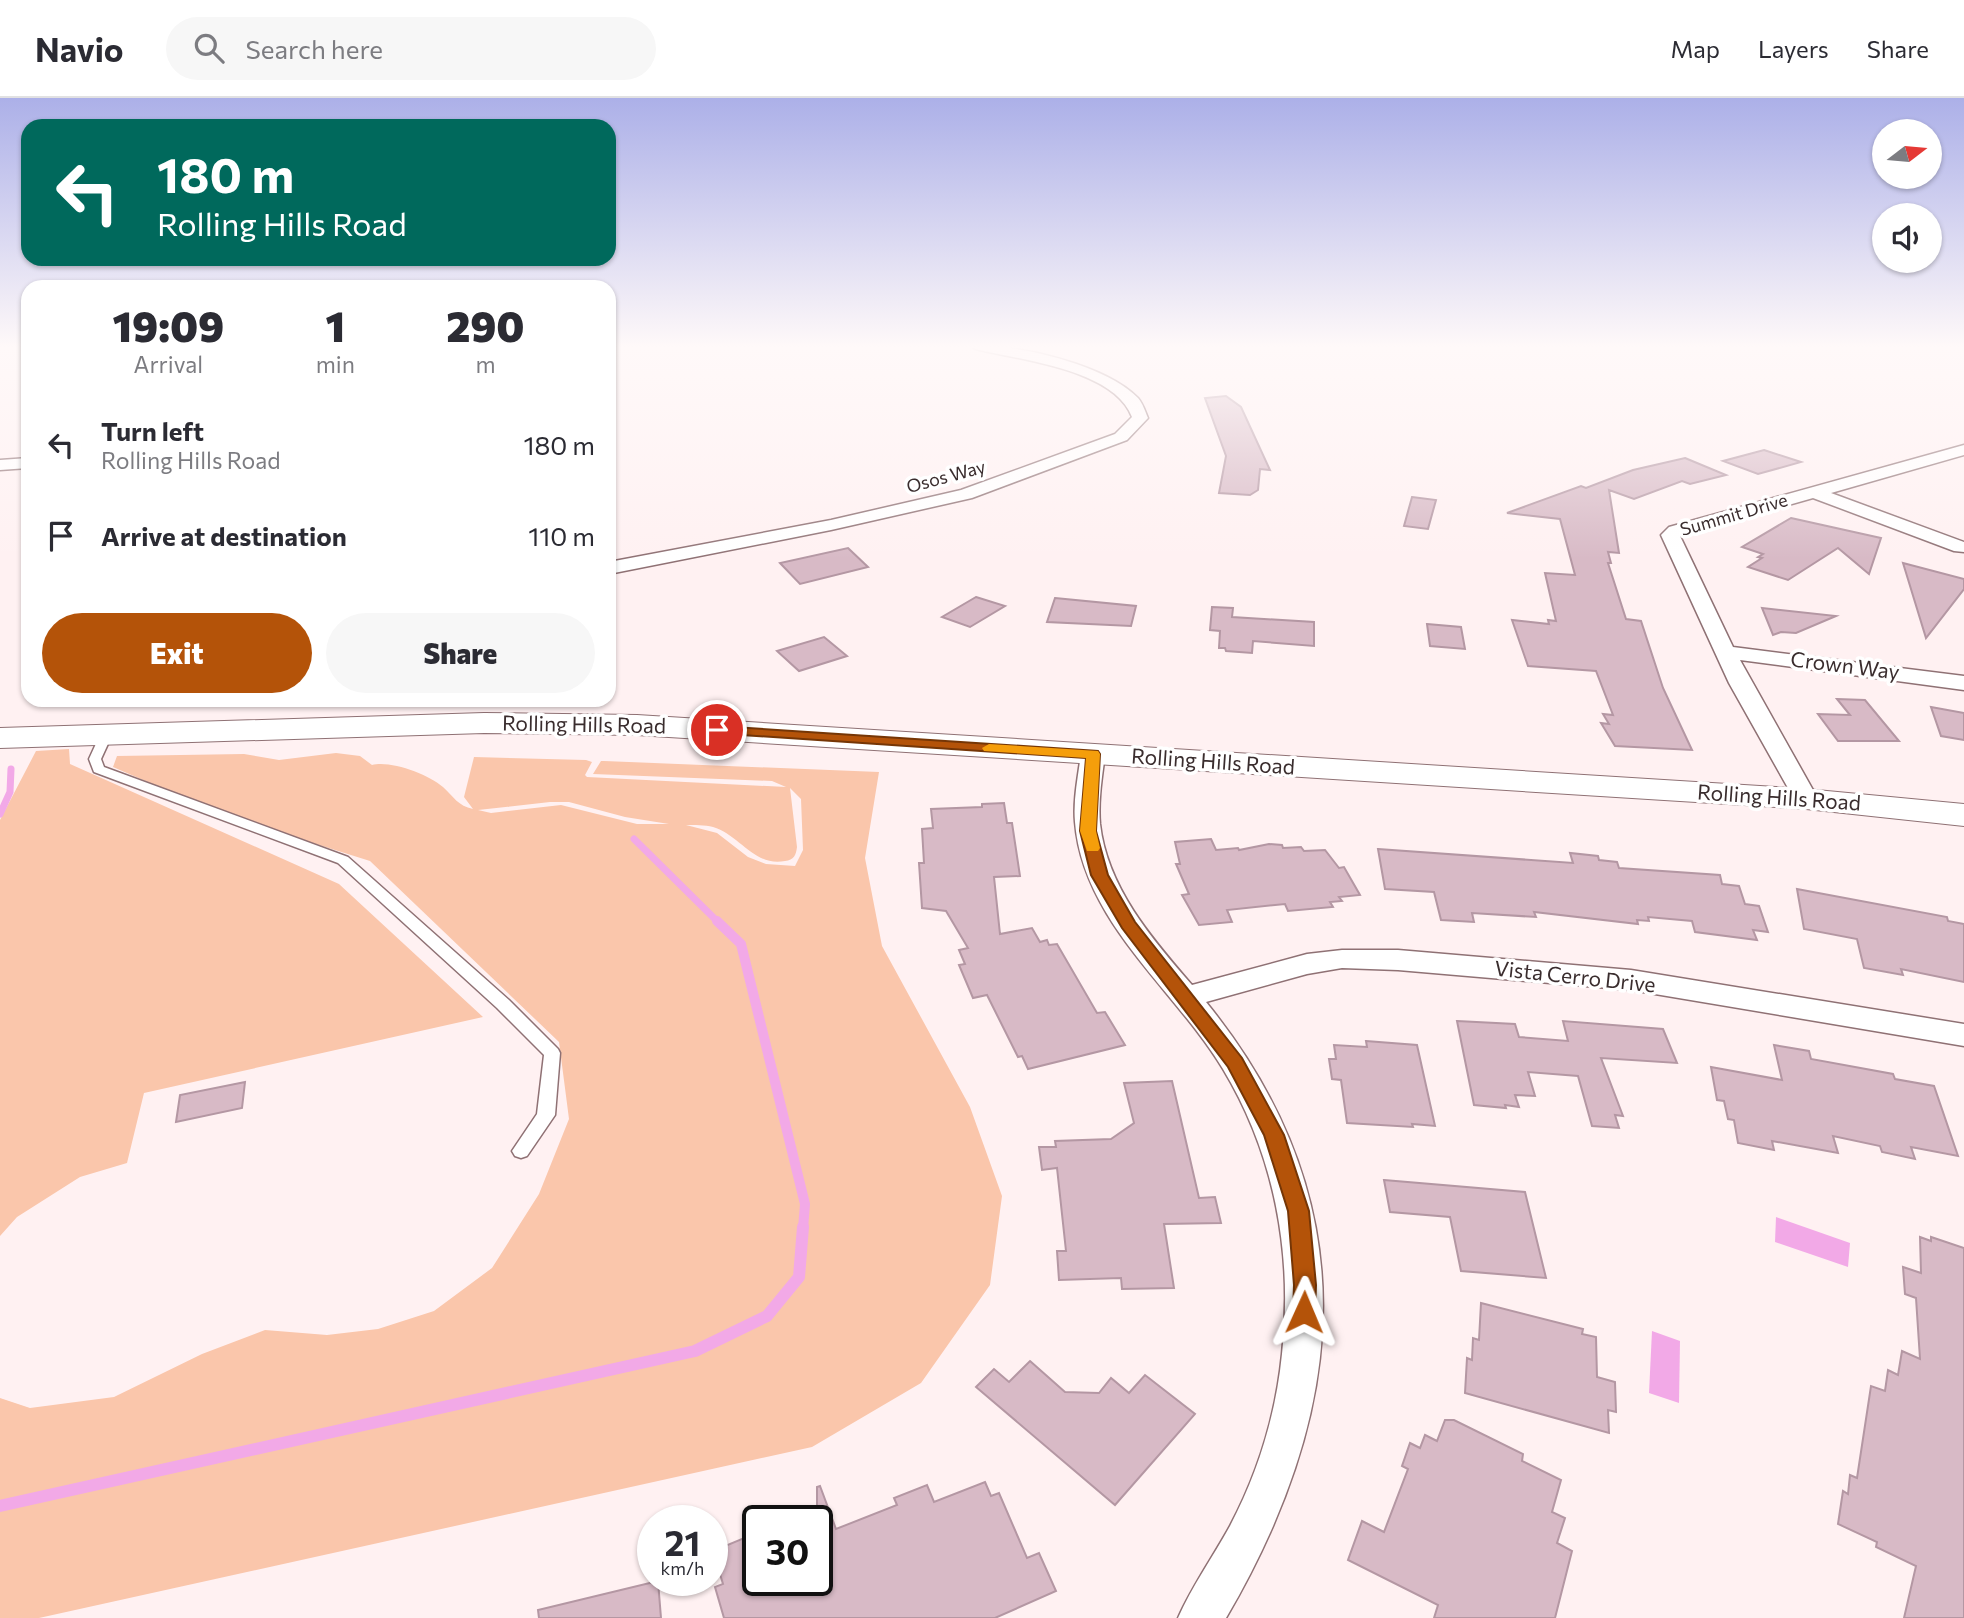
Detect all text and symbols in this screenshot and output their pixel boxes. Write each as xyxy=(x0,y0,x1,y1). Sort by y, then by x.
search box xyxy=(166,17,656,80)
text: Navio xyxy=(35,28,124,69)
icon: search xyxy=(190,29,228,67)
text: Search here xyxy=(246,33,383,64)
text: Map xyxy=(1671,34,1720,63)
text: Layers xyxy=(1758,34,1829,63)
text: Share xyxy=(1867,34,1929,63)
north arrow xyxy=(1872,119,1942,189)
map controls xyxy=(1872,119,1942,273)
text: 180 m xyxy=(157,143,294,203)
icon: left xyxy=(42,147,133,238)
text: Rolling Hills Road xyxy=(157,203,407,243)
button: sound xyxy=(1872,203,1942,273)
text: 19:09 xyxy=(112,299,224,351)
text: 1 xyxy=(325,299,345,351)
text: 290 xyxy=(446,299,525,351)
text: Arrival xyxy=(134,350,203,378)
text: min xyxy=(316,350,355,378)
text: m xyxy=(475,350,495,378)
text: Turn left xyxy=(101,415,204,446)
icon: left xyxy=(42,426,80,464)
text: 180 m xyxy=(523,429,595,460)
text: Rolling Hills Road xyxy=(101,446,280,474)
street label: Osos Way xyxy=(904,455,988,497)
street label: Summit Drive xyxy=(1677,488,1790,540)
icon: arrive xyxy=(42,517,80,555)
text: Arrive at destination xyxy=(101,520,347,551)
text: 110 m xyxy=(528,520,595,551)
button: Exit xyxy=(42,613,312,693)
button: Share xyxy=(326,613,595,693)
street label: Crown Way xyxy=(1789,645,1901,684)
pin xyxy=(687,700,747,760)
street label: Rolling Hills Road xyxy=(502,710,666,737)
icon: arrive xyxy=(698,711,736,749)
street label: Rolling Hills Road xyxy=(1131,742,1296,779)
street label: Rolling Hills Road xyxy=(1697,778,1862,815)
street label: Vista Cerro Drive xyxy=(1493,955,1657,996)
position arrow xyxy=(1267,1275,1341,1349)
speed limit sign: 30 xyxy=(742,1505,833,1596)
text: 21 xyxy=(665,1520,700,1563)
text: km/h xyxy=(661,1557,704,1579)

